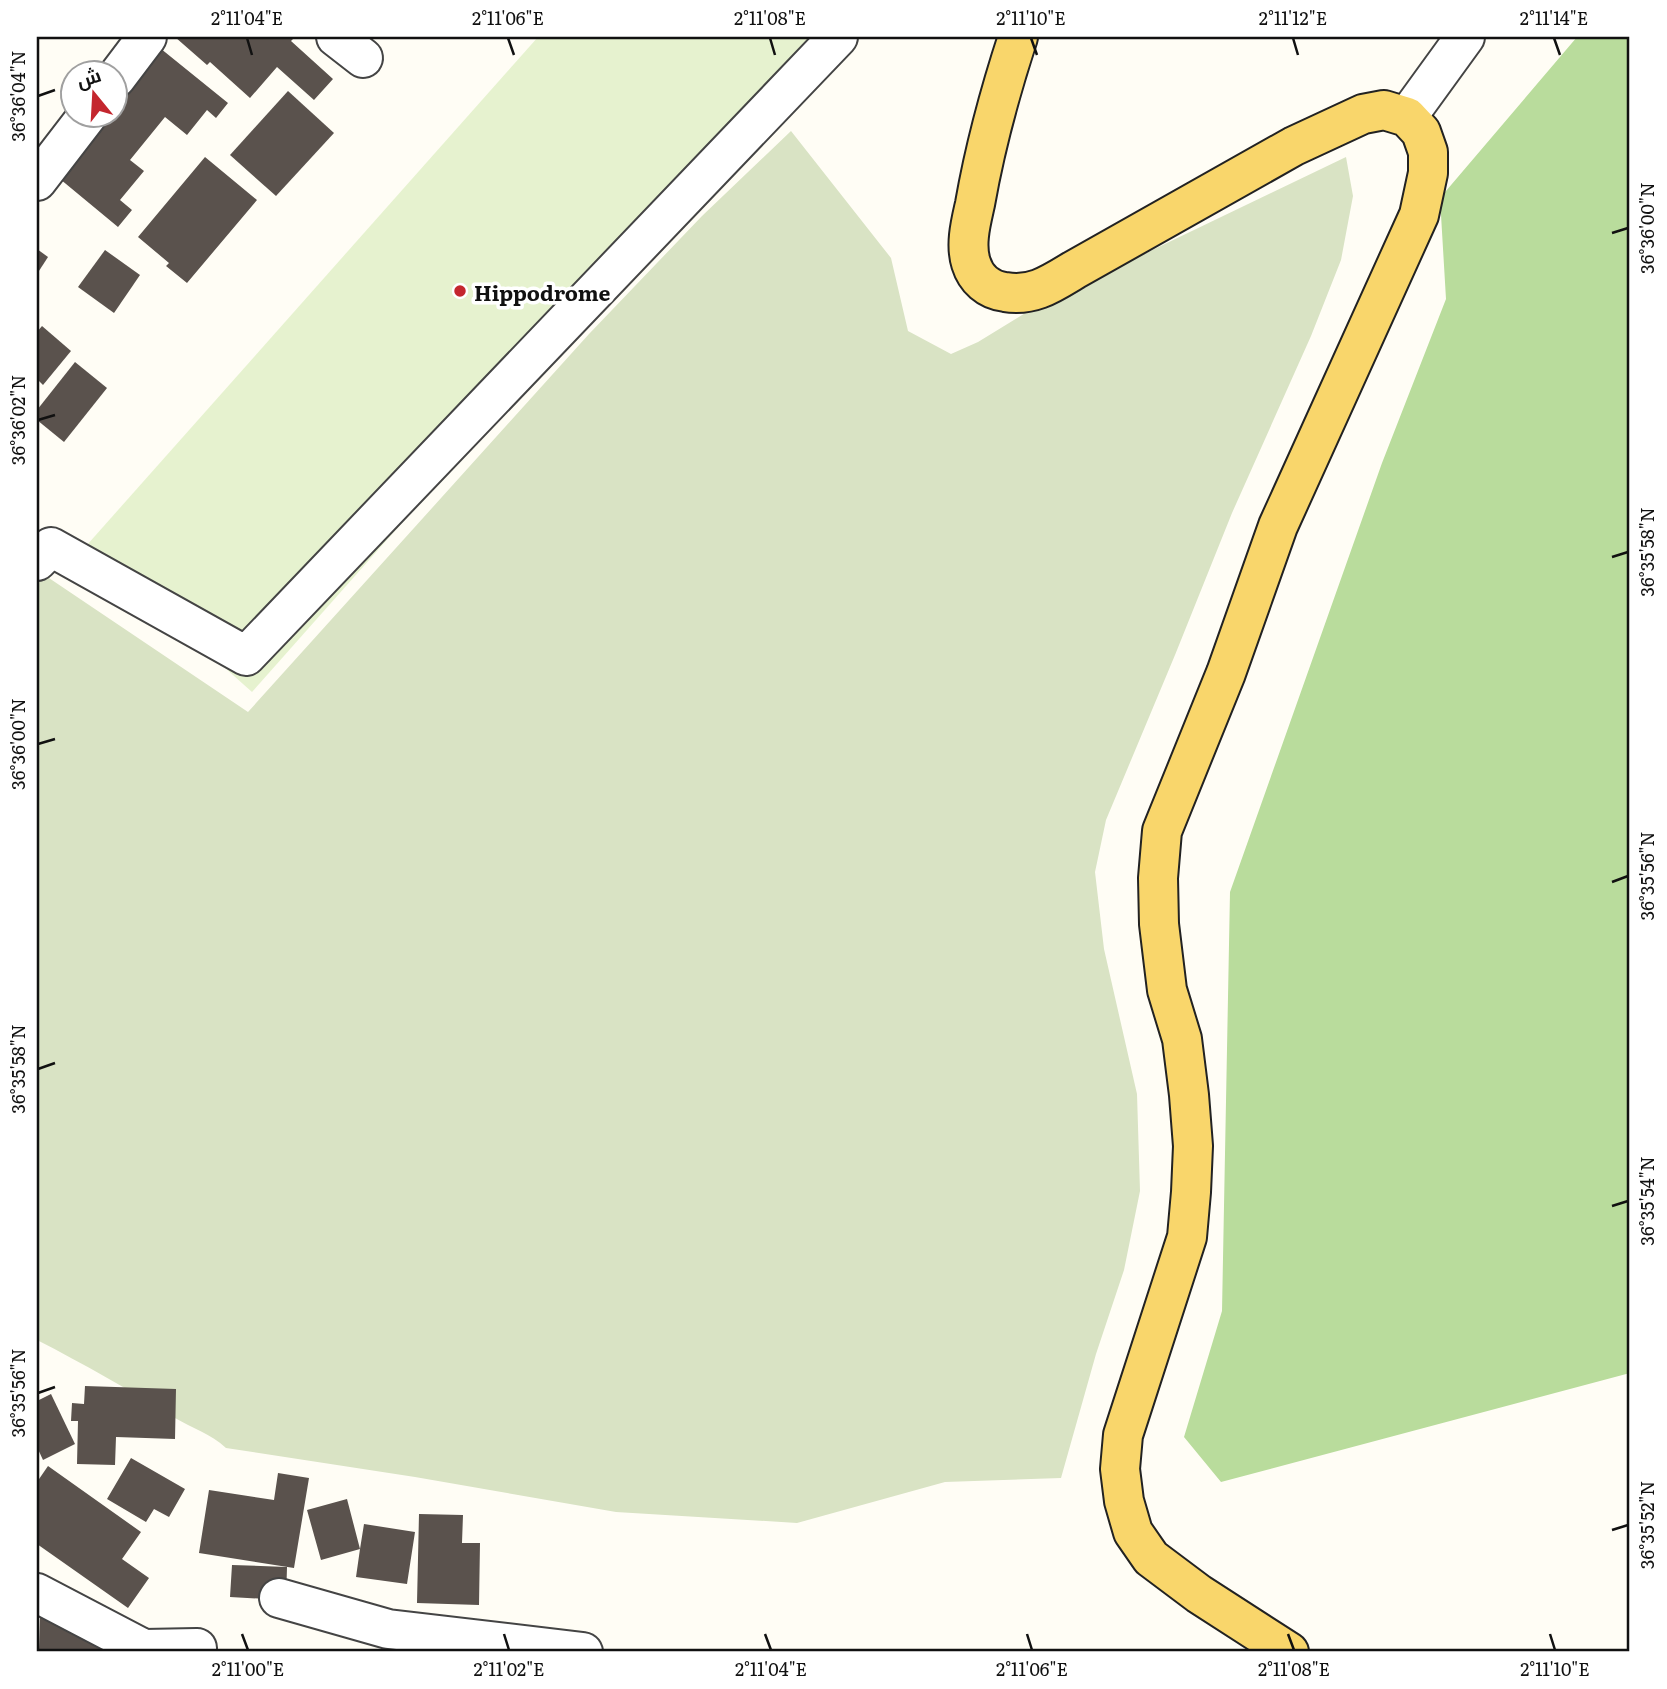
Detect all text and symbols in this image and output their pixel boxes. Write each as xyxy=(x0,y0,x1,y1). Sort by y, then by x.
text: 2°11'04"E xyxy=(211,4,283,31)
text: 2°11'06"E xyxy=(472,4,544,31)
text: 2°11'08"E xyxy=(734,4,806,31)
text: 2°11'10"E xyxy=(996,4,1066,31)
text: 2°11'12"E xyxy=(1259,4,1327,31)
text: 2°11'14"E xyxy=(1520,4,1588,31)
text: 36°36'04"N xyxy=(4,50,31,142)
north arrow xyxy=(60,60,130,130)
text: ش xyxy=(73,60,104,94)
text: 36°36'00"N xyxy=(1633,182,1660,274)
place label: Hippodrome xyxy=(474,276,611,307)
marker: Hippodrome xyxy=(452,283,468,299)
text: 36°36'02"N xyxy=(4,375,31,465)
text: 36°35'58"N xyxy=(1633,507,1660,597)
text: 36°36'00"N xyxy=(4,698,31,790)
text: 36°35'56"N xyxy=(1633,831,1660,921)
text: 36°35'58"N xyxy=(4,1024,31,1114)
text: 36°35'54"N xyxy=(1633,1156,1660,1246)
text: 36°35'56"N xyxy=(4,1348,31,1438)
text: 36°35'52"N xyxy=(1633,1481,1660,1569)
text: 2°11'00"E xyxy=(212,1655,284,1682)
text: 2°11'02"E xyxy=(473,1655,545,1682)
text: 2°11'04"E xyxy=(735,1655,807,1682)
text: 2°11'06"E xyxy=(996,1655,1068,1682)
text: 2°11'08"E xyxy=(1258,1655,1330,1682)
text: 2°11'10"E xyxy=(1520,1655,1590,1682)

